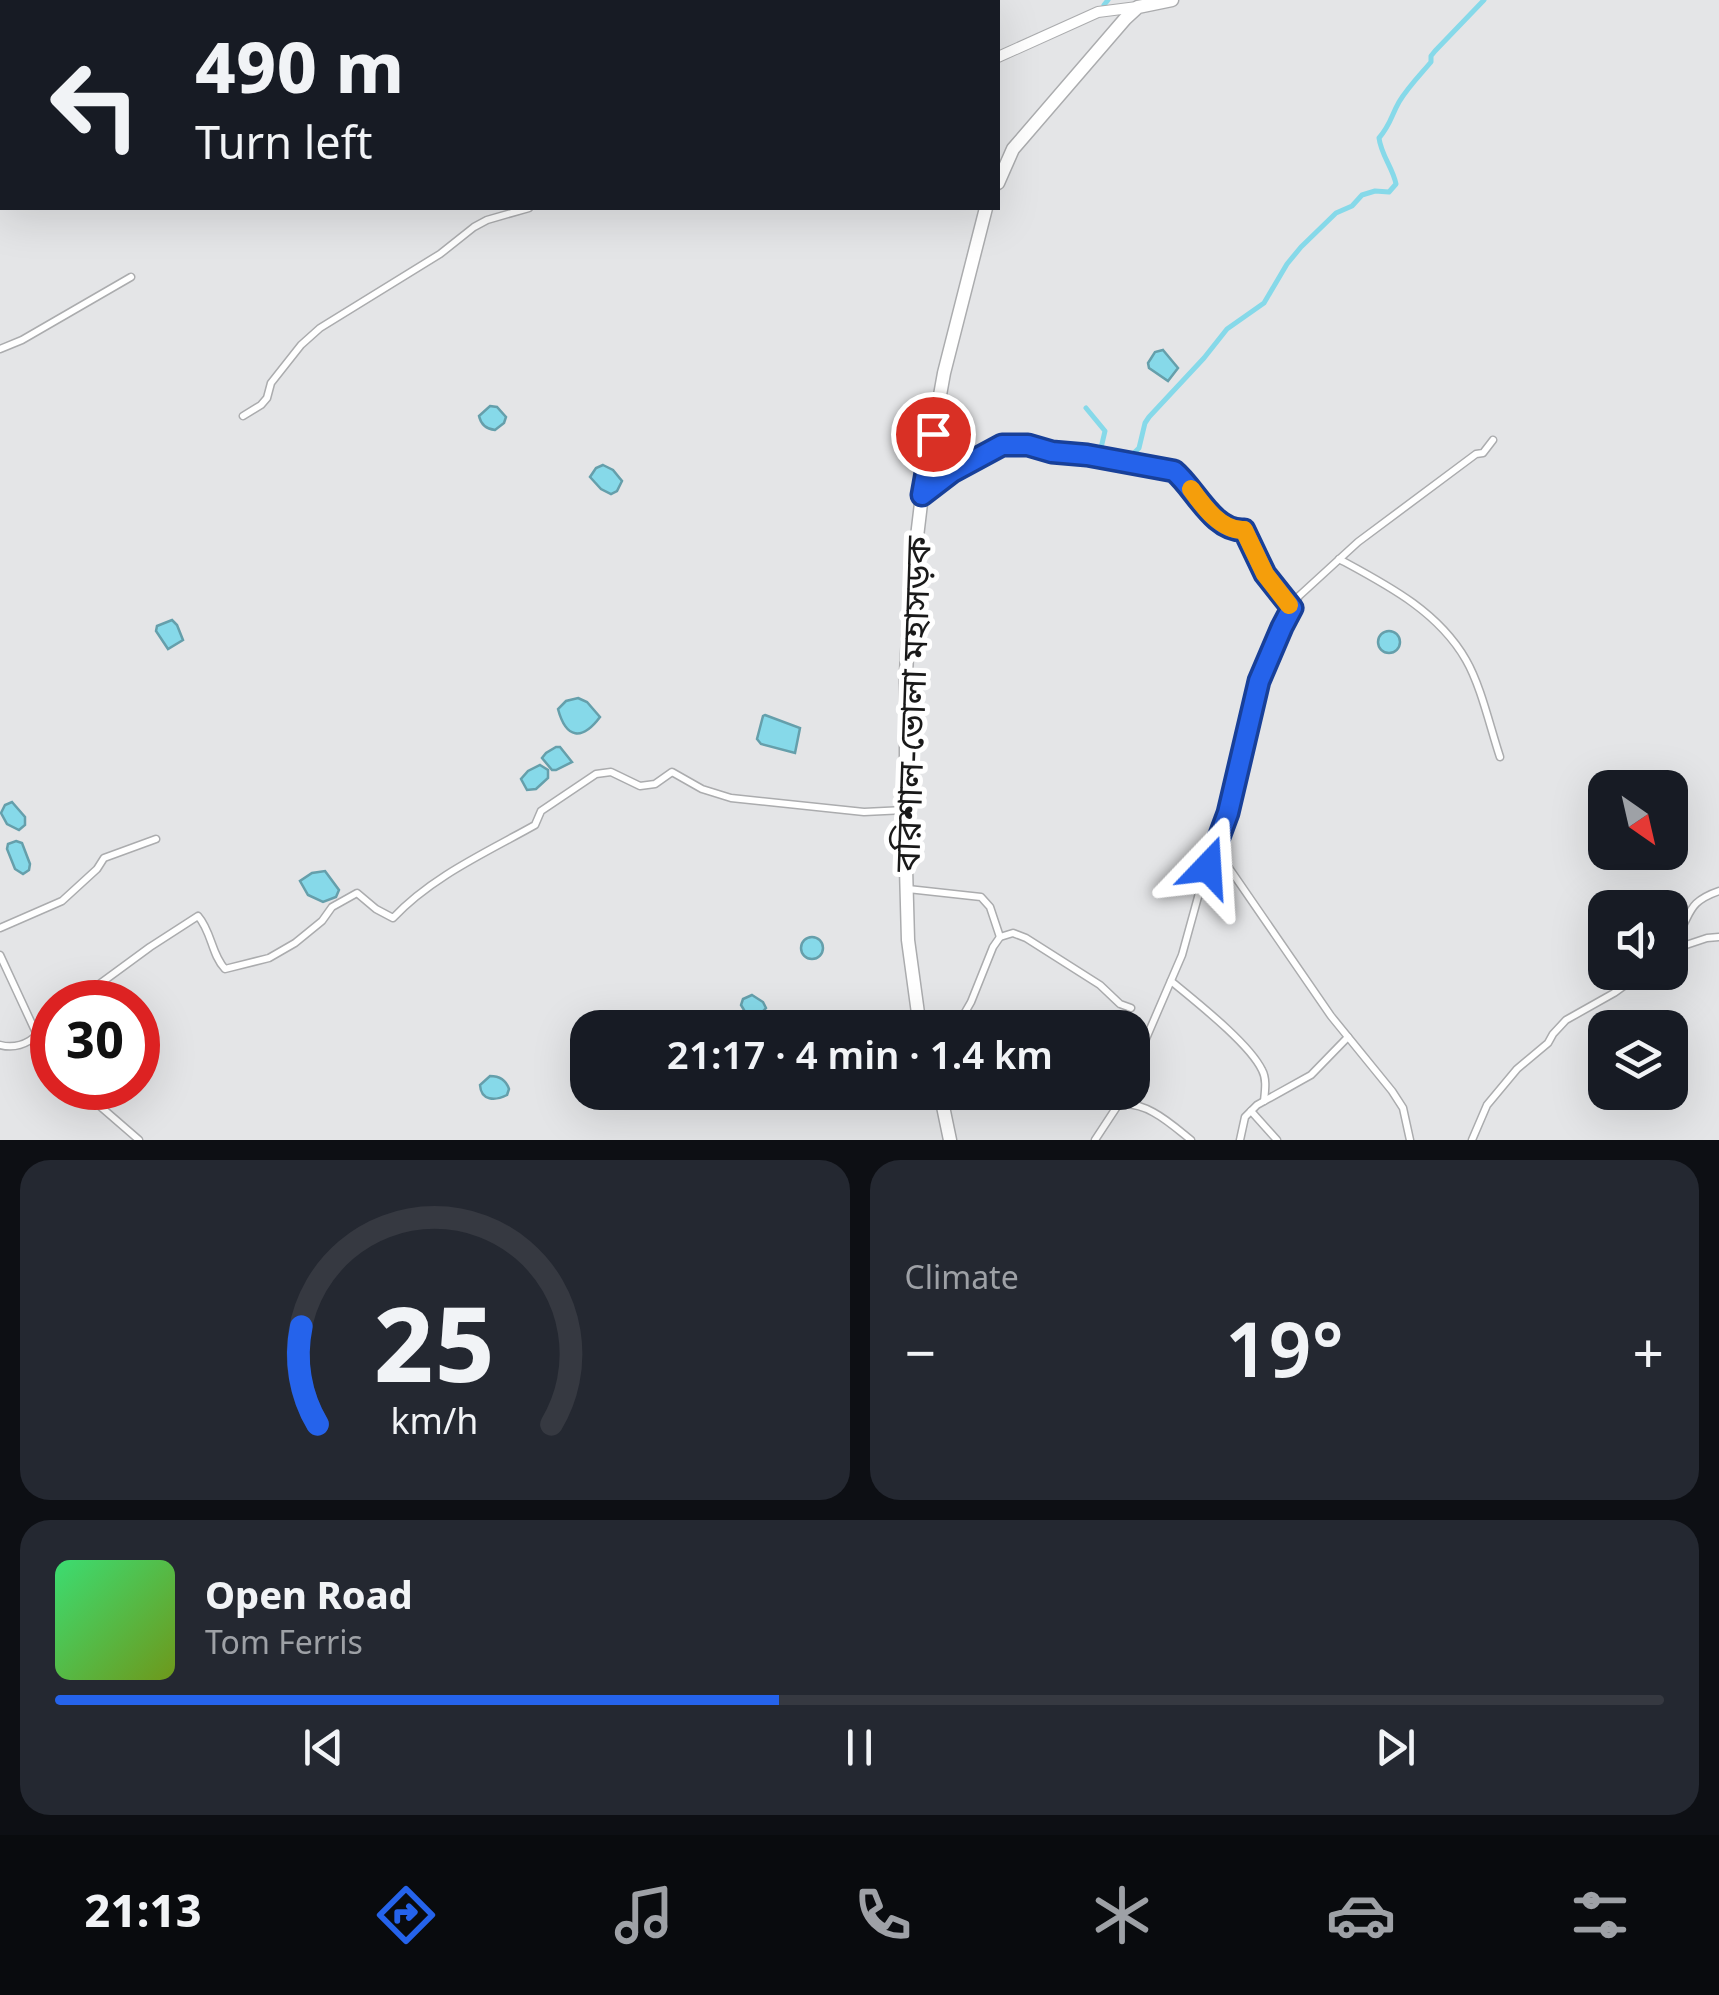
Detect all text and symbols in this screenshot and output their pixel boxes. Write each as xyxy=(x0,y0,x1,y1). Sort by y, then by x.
text: 490 m xyxy=(195,29,404,122)
icon: left xyxy=(30,40,160,170)
text: Turn left xyxy=(195,118,372,177)
pin xyxy=(891,392,976,477)
icon: arrive xyxy=(906,407,961,462)
street label: বরিশাল-ভোলা মহাসড়ক xyxy=(887,535,945,874)
north arrow xyxy=(1588,770,1688,870)
map controls xyxy=(1588,770,1688,1110)
position arrow xyxy=(1156,815,1260,919)
button: sound xyxy=(1588,890,1688,990)
speed limit sign: 30 xyxy=(30,980,160,1110)
button: layers xyxy=(1588,1010,1688,1110)
text: 21:17 · 4 min · 1.4 km xyxy=(667,1034,1053,1085)
text: Climate xyxy=(905,1260,1019,1302)
text: 25 xyxy=(374,1287,495,1424)
text: 19° xyxy=(1225,1308,1344,1408)
text: − xyxy=(905,1323,936,1395)
text: + xyxy=(1633,1323,1664,1395)
text: km/h xyxy=(391,1401,479,1449)
text: Open Road xyxy=(205,1574,413,1625)
text: Tom Ferris xyxy=(205,1625,363,1667)
icon: previous xyxy=(296,1720,351,1775)
icon: pause xyxy=(832,1720,887,1775)
icon: next xyxy=(1368,1720,1423,1775)
icon: directions xyxy=(371,1880,441,1950)
icon: music xyxy=(609,1880,679,1950)
icon: phone xyxy=(848,1880,918,1950)
icon: climate xyxy=(1087,1880,1157,1950)
icon: car xyxy=(1326,1880,1396,1950)
icon: filters xyxy=(1565,1880,1635,1950)
text: 21:13 xyxy=(84,1886,202,1945)

